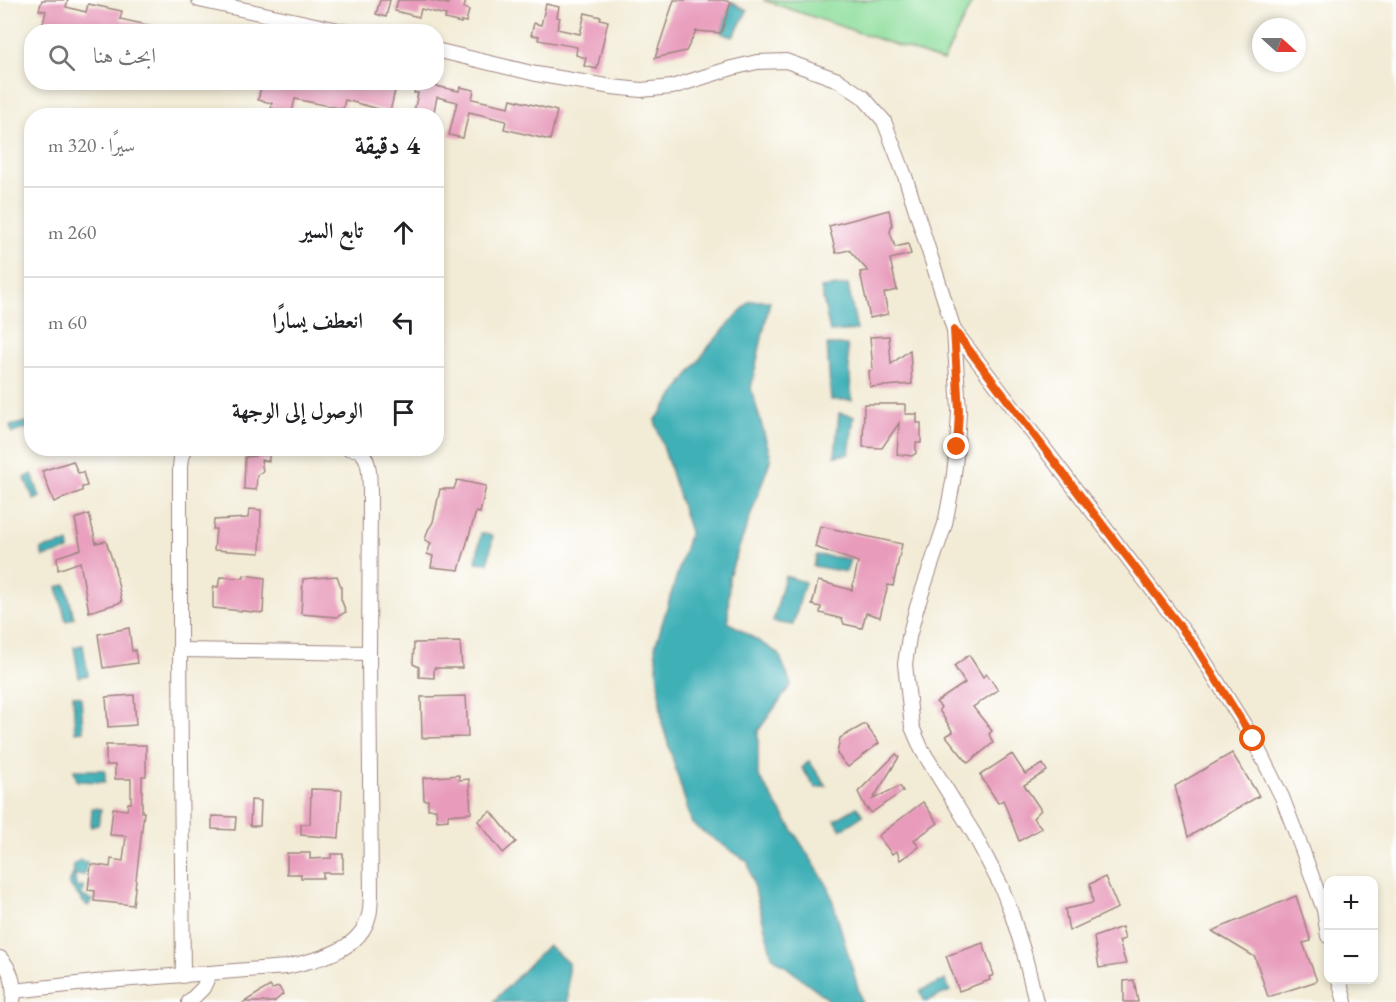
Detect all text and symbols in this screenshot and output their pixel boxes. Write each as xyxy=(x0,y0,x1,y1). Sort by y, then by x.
north arrow xyxy=(1252,18,1306,72)
search box xyxy=(24,24,444,90)
icon: search xyxy=(45,41,78,74)
text: ابحث هنا xyxy=(93,41,156,70)
text: 4 دقيقة xyxy=(355,128,420,162)
text: سيرًا · 320 m xyxy=(48,132,135,158)
text: تابع السير xyxy=(300,216,363,245)
icon: ahead xyxy=(387,216,420,249)
text: 260 m xyxy=(48,219,96,245)
text: انعطف يسارًا xyxy=(272,306,363,335)
icon: left xyxy=(387,306,420,339)
text: 60 m xyxy=(48,309,87,335)
text: الوصول إلى الوجهة xyxy=(232,396,363,425)
icon: arrive xyxy=(387,396,420,429)
route end xyxy=(943,433,969,459)
route start xyxy=(1239,725,1265,751)
map controls xyxy=(1324,876,1378,984)
button: + xyxy=(1324,876,1378,930)
button: − xyxy=(1324,930,1378,984)

